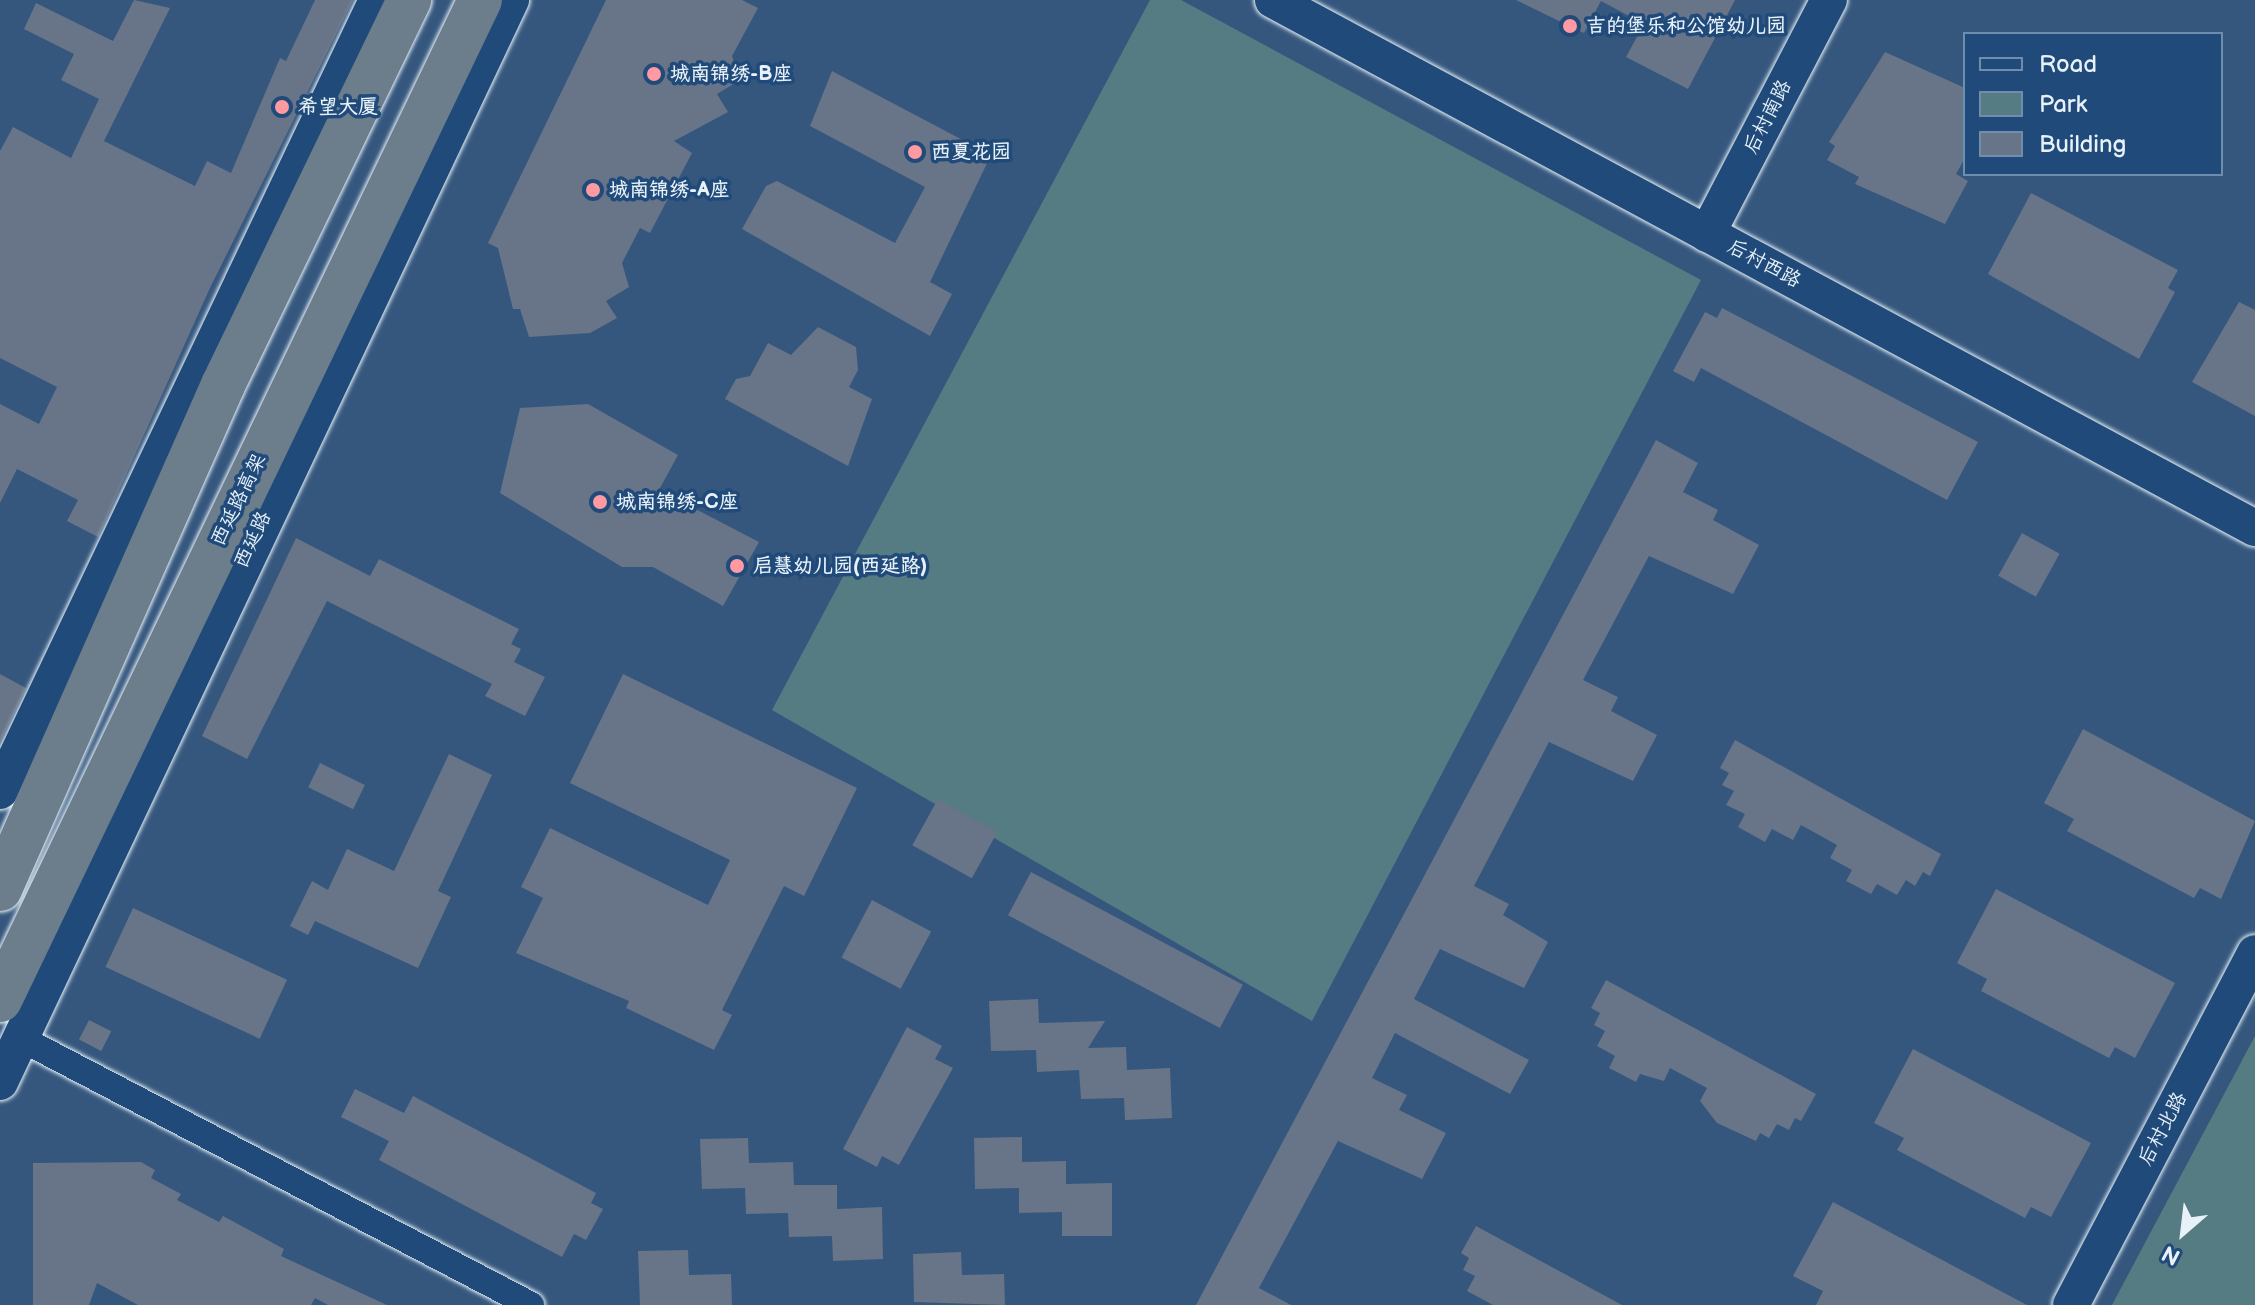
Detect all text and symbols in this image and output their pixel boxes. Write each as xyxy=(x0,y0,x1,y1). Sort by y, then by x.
place label: 吉的堡乐和公馆幼儿园 xyxy=(1586,14,1786,38)
marker: 吉的堡乐和公馆幼儿园 xyxy=(1561,17,1579,35)
legend xyxy=(1963,32,2223,176)
text: Road xyxy=(2039,50,2097,79)
place label: 城南锦绣-B座 xyxy=(670,62,792,86)
marker: 城南锦绣-B座 xyxy=(645,65,663,83)
street label: 后村南路 xyxy=(1739,76,1797,158)
text: Park xyxy=(2039,90,2087,119)
place label: 希望大厦 xyxy=(298,95,378,119)
marker: 希望大厦 xyxy=(273,98,291,116)
text: Building xyxy=(2039,130,2126,159)
place label: 西夏花园 xyxy=(931,140,1011,164)
marker: 西夏花园 xyxy=(906,143,924,161)
place label: 城南锦绣-A座 xyxy=(609,178,729,202)
marker: 城南锦绣-A座 xyxy=(584,181,602,199)
street label: 后村西路 xyxy=(1723,235,1805,293)
street label: 西延路高架 xyxy=(206,450,272,550)
place label: 城南锦绣-C座 xyxy=(616,490,738,514)
marker: 城南锦绣-C座 xyxy=(591,493,609,511)
street label: 西延路 xyxy=(229,508,277,572)
place label: 启慧幼儿园(西延路) xyxy=(753,554,927,578)
marker: 启慧幼儿园(西延路) xyxy=(728,557,746,575)
street label: 后村北路 xyxy=(2134,1088,2192,1170)
north arrow xyxy=(2143,1193,2223,1273)
text: N xyxy=(2158,1239,2185,1270)

